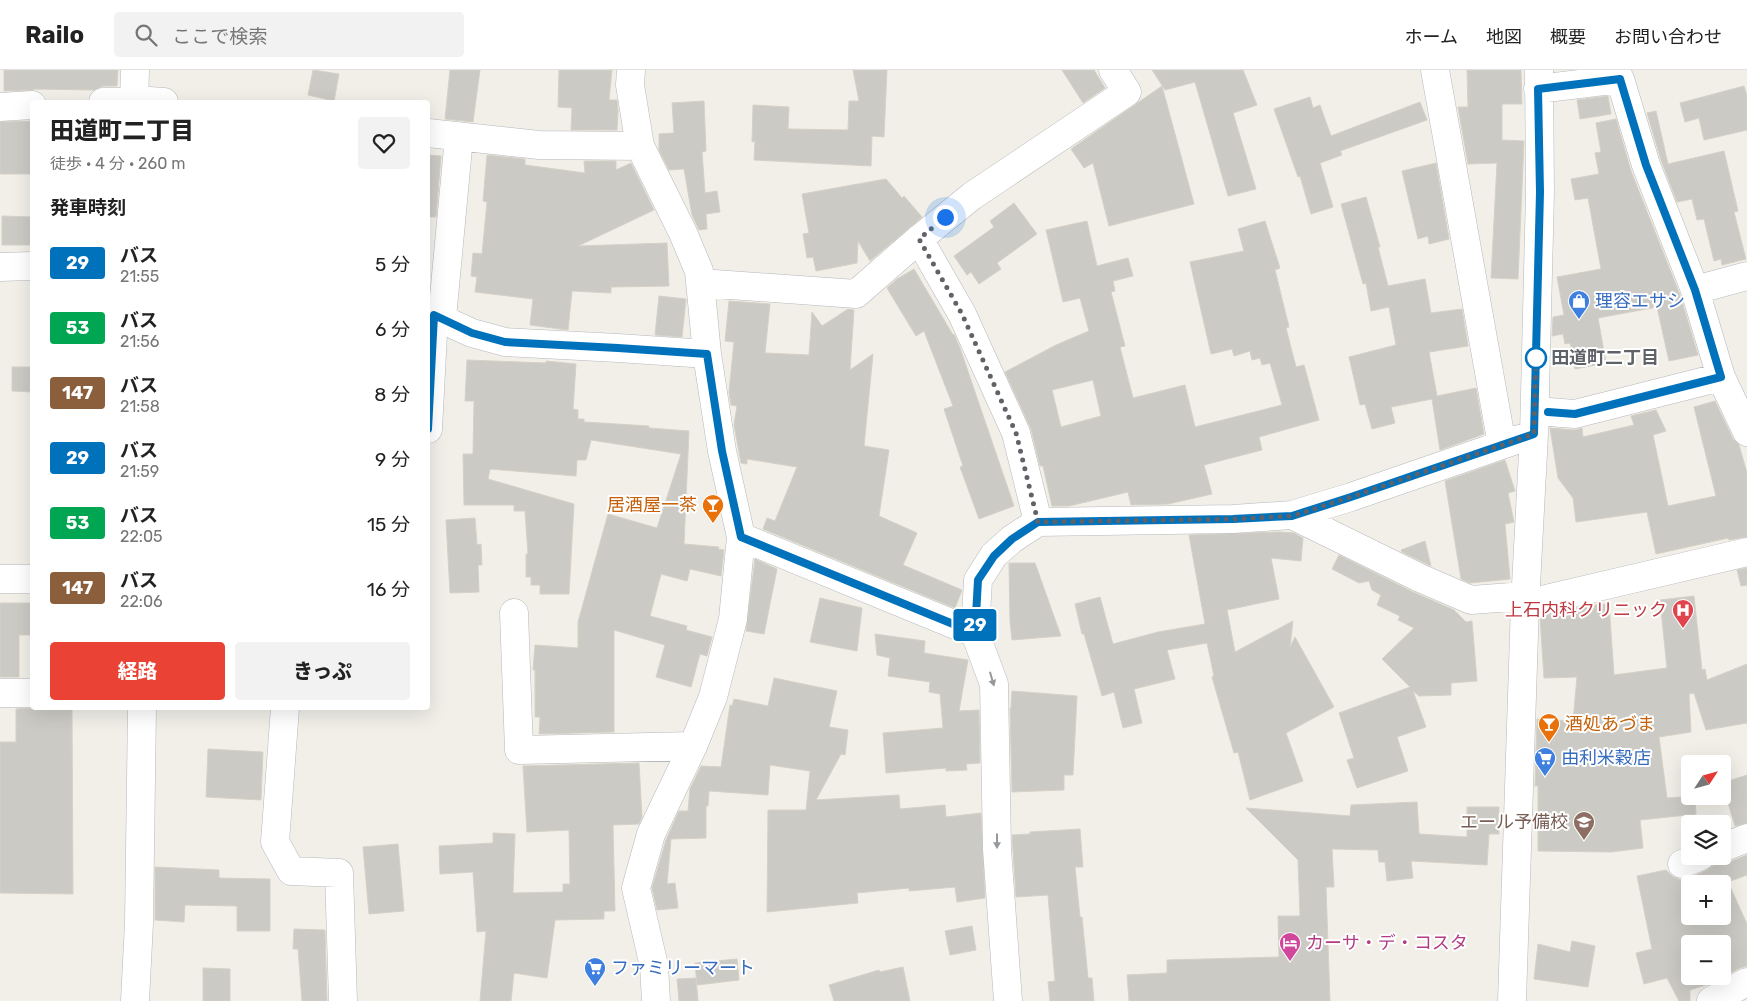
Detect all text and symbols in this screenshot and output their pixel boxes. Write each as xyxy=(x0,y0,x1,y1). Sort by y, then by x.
search box xyxy=(114,12,464,57)
text: Railo xyxy=(25,21,84,49)
icon: search xyxy=(132,21,160,49)
text: ここで検索 xyxy=(172,25,267,48)
text: ホーム xyxy=(1405,26,1458,48)
text: 地図 xyxy=(1486,26,1522,48)
text: 概要 xyxy=(1550,26,1586,48)
text: お問い合わせ xyxy=(1614,26,1722,48)
text: 田道町二丁目 xyxy=(50,117,194,145)
button: heart xyxy=(358,117,410,169)
text: 徒歩 · 4 分 · 260 m xyxy=(50,154,185,173)
text: 発車時刻 xyxy=(50,196,126,219)
your location xyxy=(933,205,958,230)
text: バス xyxy=(120,244,158,267)
text: 29 xyxy=(66,252,89,274)
text: 5 分 xyxy=(375,253,410,276)
text: 21:55 xyxy=(120,267,159,286)
shop icon: 理容エサシ xyxy=(1567,289,1591,320)
place label: 理容エサシ xyxy=(1595,290,1685,312)
text: バス xyxy=(120,309,158,332)
text: 53 xyxy=(66,317,89,339)
text: 6 分 xyxy=(375,318,410,341)
text: 21:56 xyxy=(120,332,160,351)
marker: 田道町二丁目 xyxy=(1525,347,1547,369)
place label: 田道町二丁目 xyxy=(1551,347,1659,369)
text: バス xyxy=(120,374,158,397)
text: 147 xyxy=(62,382,93,404)
text: 8 分 xyxy=(374,383,410,406)
text: 21:58 xyxy=(120,397,160,416)
text: バス xyxy=(120,439,158,462)
text: 29 xyxy=(66,447,89,469)
text: 9 分 xyxy=(375,448,410,471)
text: 21:59 xyxy=(120,462,159,481)
bar icon: 居酒屋一茶 xyxy=(701,493,725,524)
place label: 居酒屋一茶 xyxy=(607,494,697,516)
text: バス xyxy=(120,504,158,527)
text: 53 xyxy=(66,512,89,534)
text: 15 分 xyxy=(367,513,410,536)
text: 22:05 xyxy=(120,527,163,546)
text: バス xyxy=(120,569,158,592)
text: 147 xyxy=(62,577,93,599)
text: 16 分 xyxy=(367,578,410,601)
text: 22:06 xyxy=(120,592,163,611)
hospital icon: 上石内科クリニック xyxy=(1671,598,1695,629)
place label: 上石内科クリニック xyxy=(1505,599,1667,621)
line badge: 29 xyxy=(952,609,998,641)
text: 29 xyxy=(963,614,987,636)
button: 経路 xyxy=(50,642,225,700)
button: きっぷ xyxy=(235,642,410,700)
one-way arrow xyxy=(988,671,996,686)
bar icon: 酒処あづま xyxy=(1537,712,1561,743)
place label: 酒処あづま xyxy=(1565,713,1655,735)
supermarket icon: 由利米穀店 xyxy=(1533,746,1557,777)
place label: 由利米穀店 xyxy=(1561,747,1651,769)
north arrow xyxy=(1681,755,1731,805)
map controls xyxy=(1681,755,1731,985)
school or university icon: エール予備校 xyxy=(1572,810,1596,841)
place label: エール予備校 xyxy=(1460,811,1568,833)
button: layers xyxy=(1681,815,1731,865)
one-way arrow xyxy=(993,833,1001,849)
button: + xyxy=(1681,875,1731,925)
hotel icon: カーサ・デ・コスタ xyxy=(1278,931,1302,962)
place label: カーサ・デ・コスタ xyxy=(1306,932,1468,954)
button: − xyxy=(1681,935,1731,985)
supermarket icon: ファミリーマート xyxy=(583,956,607,987)
place label: ファミリーマート xyxy=(611,957,755,979)

